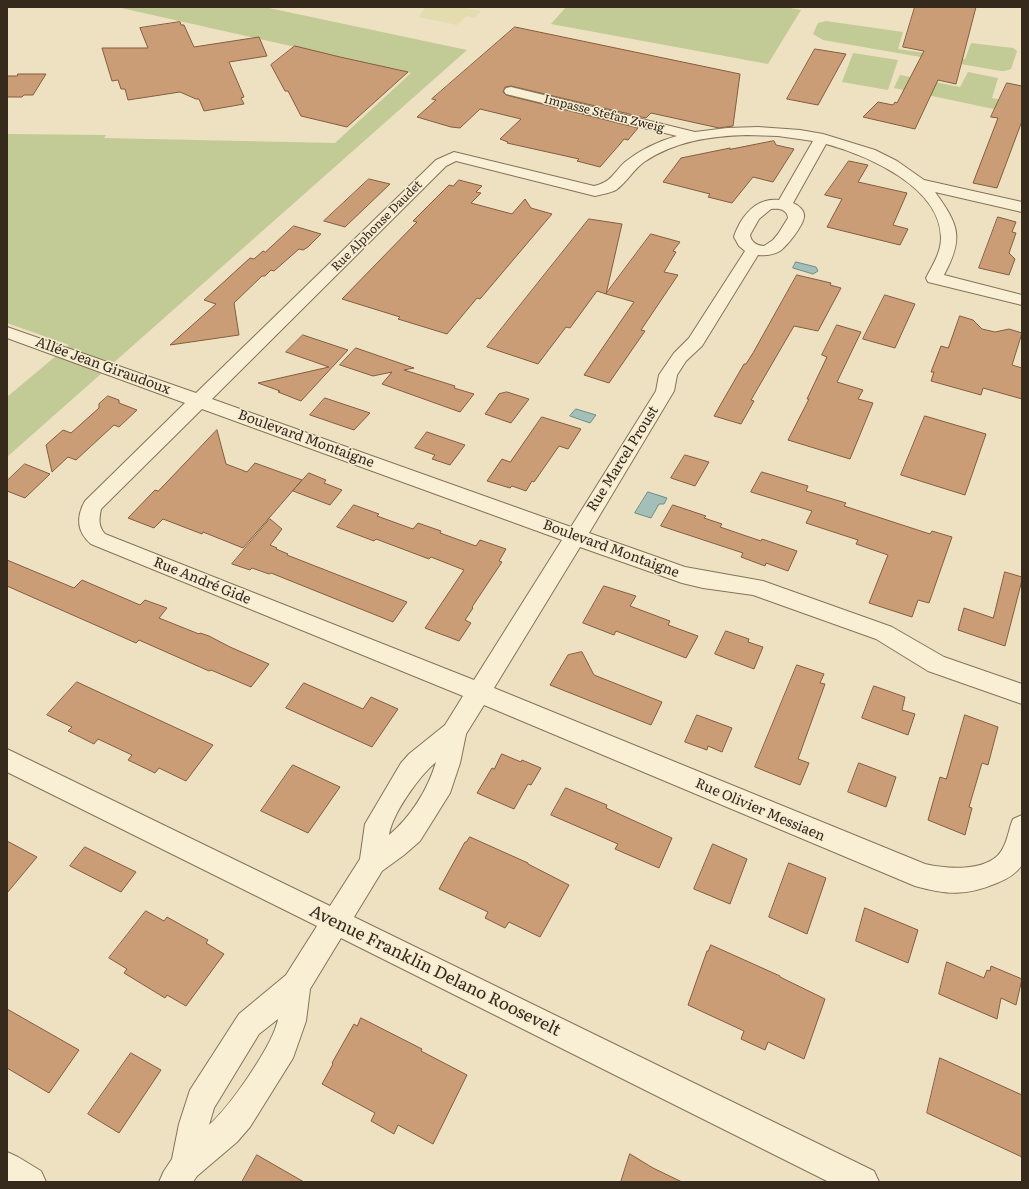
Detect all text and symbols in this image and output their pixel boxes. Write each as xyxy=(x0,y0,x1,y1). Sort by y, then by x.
street label: Impasse Stefan Zweig xyxy=(542,92,666,136)
street label: Rue Alphonse Daudet xyxy=(329,178,425,274)
street label: Allée Jean Giraudoux xyxy=(33,334,173,398)
street label: Rue Marcel Proust xyxy=(584,403,662,515)
street label: Boulevard Montaigne xyxy=(236,407,376,471)
street label: Boulevard Montaigne xyxy=(541,517,681,581)
street label: Rue André Gide xyxy=(151,554,253,608)
street label: Rue Olivier Messiaen xyxy=(693,775,827,845)
street label: Avenue Franklin Delano Roosevelt xyxy=(306,901,564,1041)

